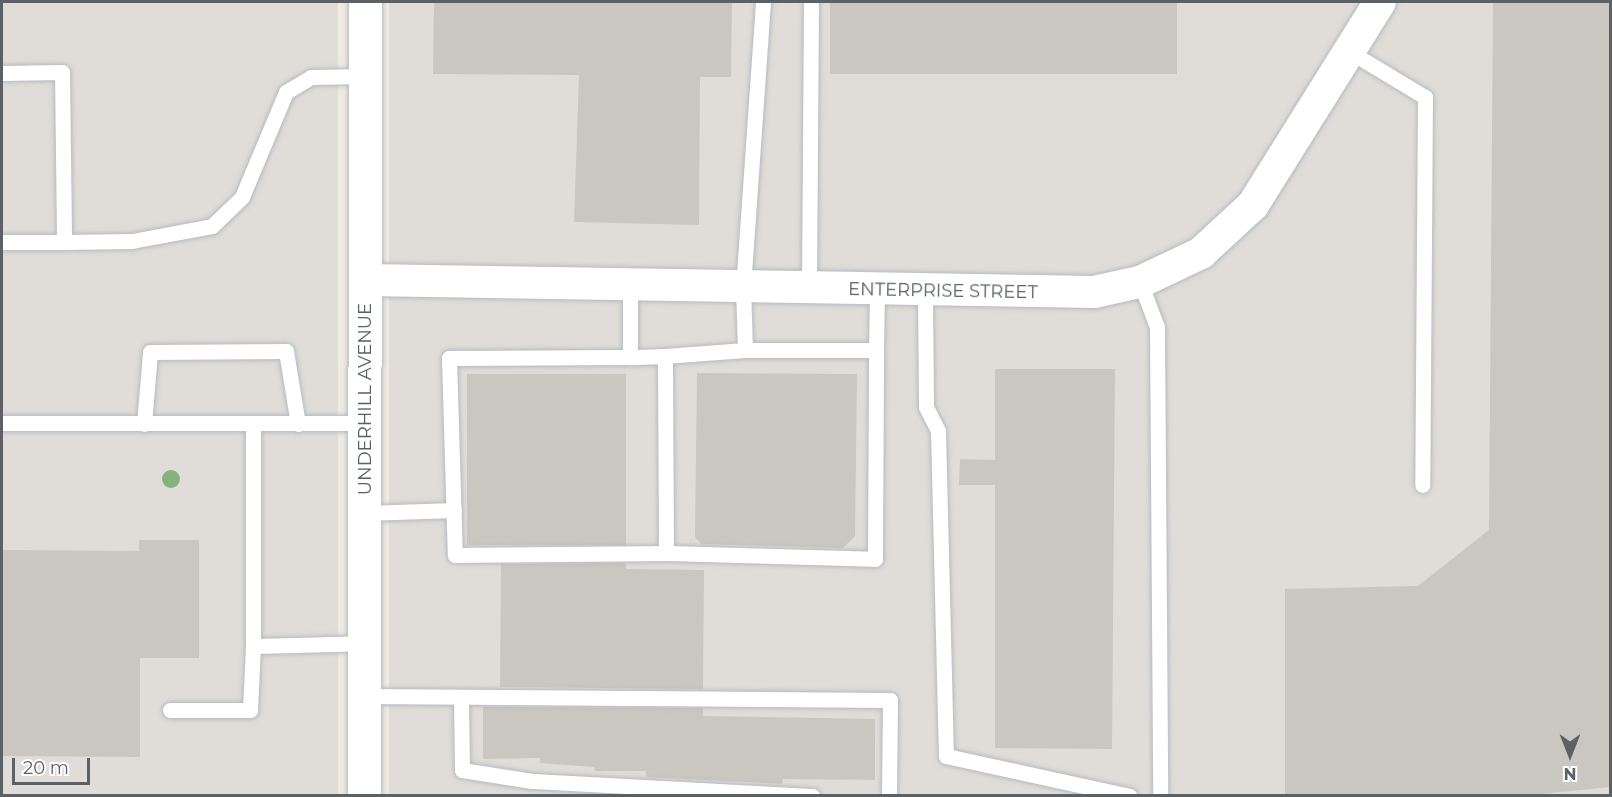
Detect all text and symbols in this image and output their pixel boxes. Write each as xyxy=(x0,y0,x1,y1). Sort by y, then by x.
street label: ENTERPRISE STREET xyxy=(848,279,1038,303)
street label: UNDERHILL AVENUE xyxy=(354,303,376,495)
north arrow xyxy=(1540,725,1600,785)
scale bar xyxy=(15,746,93,784)
text: 20 m xyxy=(23,757,69,779)
text: N xyxy=(1564,764,1576,783)

